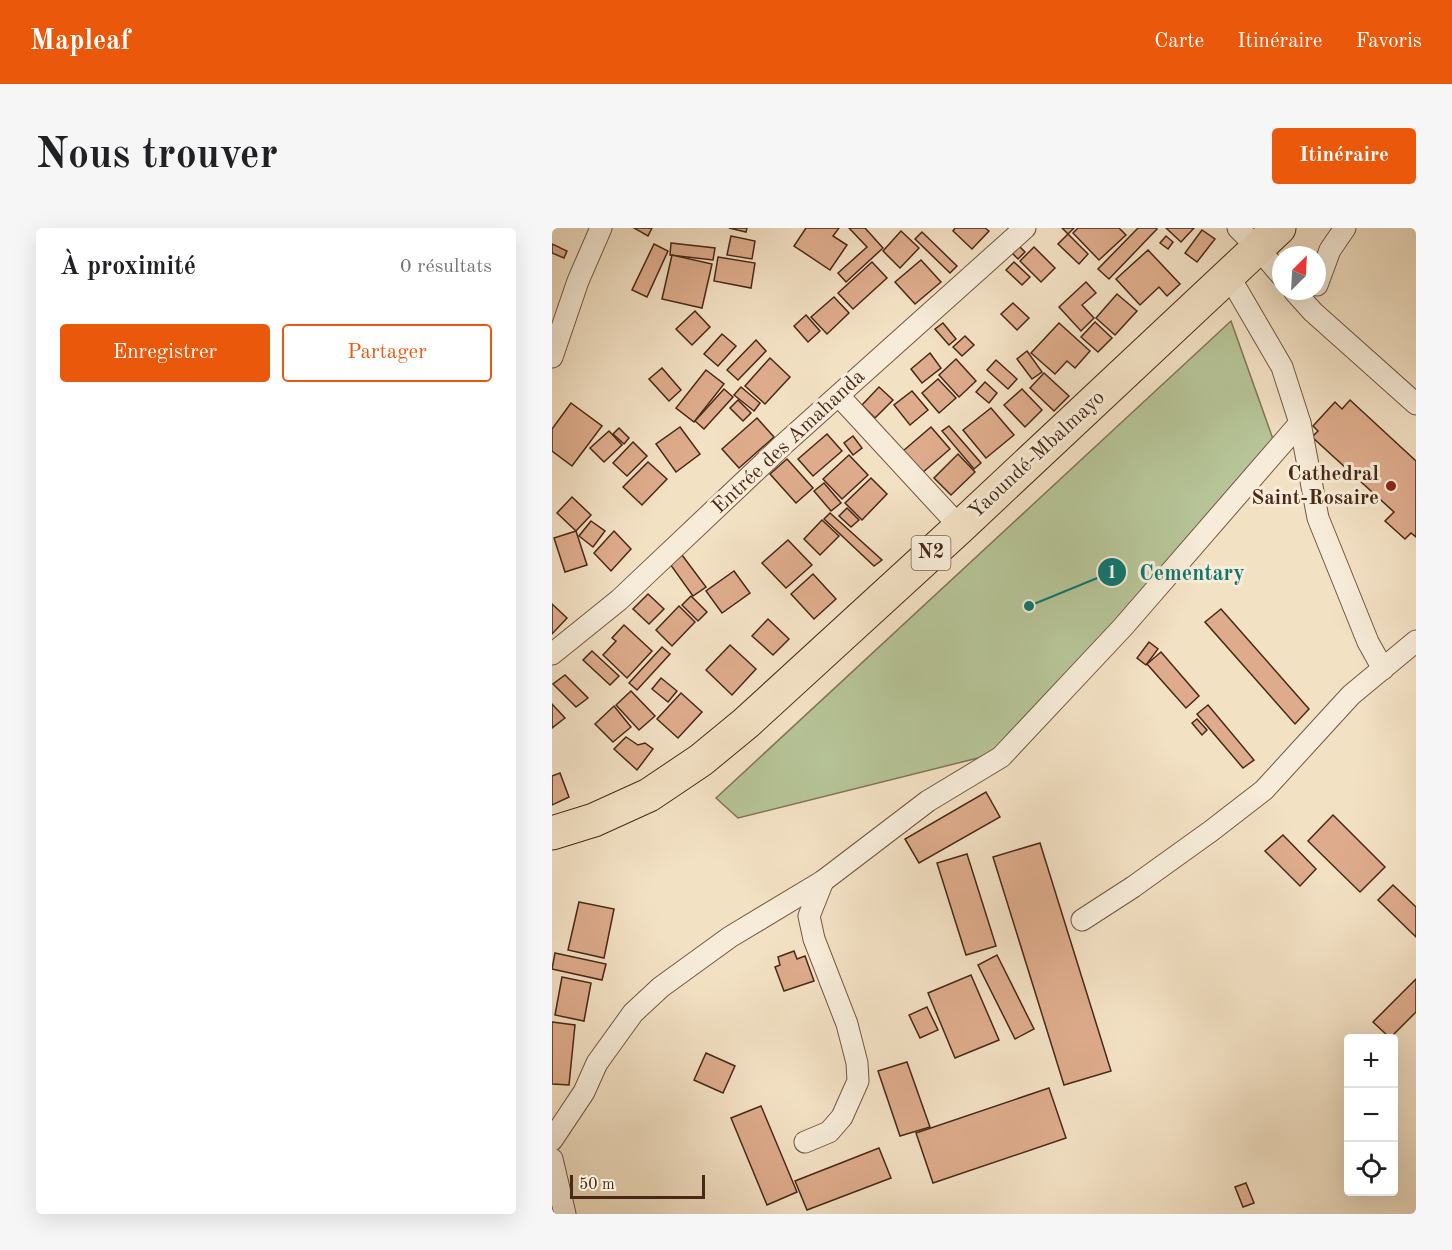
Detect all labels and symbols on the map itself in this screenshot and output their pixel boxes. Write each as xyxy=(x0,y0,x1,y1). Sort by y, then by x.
north arrow xyxy=(1272,246,1326,300)
street label: Entrée des Amahanda xyxy=(709,366,869,518)
street label: Yaoundé-Mbalmayo xyxy=(965,387,1109,523)
place label: Cathedral Saint-Rosaire xyxy=(1251,464,1379,509)
marker: Cathedral Saint-Rosaire xyxy=(1384,479,1398,493)
road number: N2 xyxy=(912,536,950,570)
callout: Cementary xyxy=(1097,552,1256,592)
text: Cementary xyxy=(1139,563,1245,585)
text: 1 xyxy=(1107,564,1117,582)
scale bar xyxy=(570,1172,705,1200)

